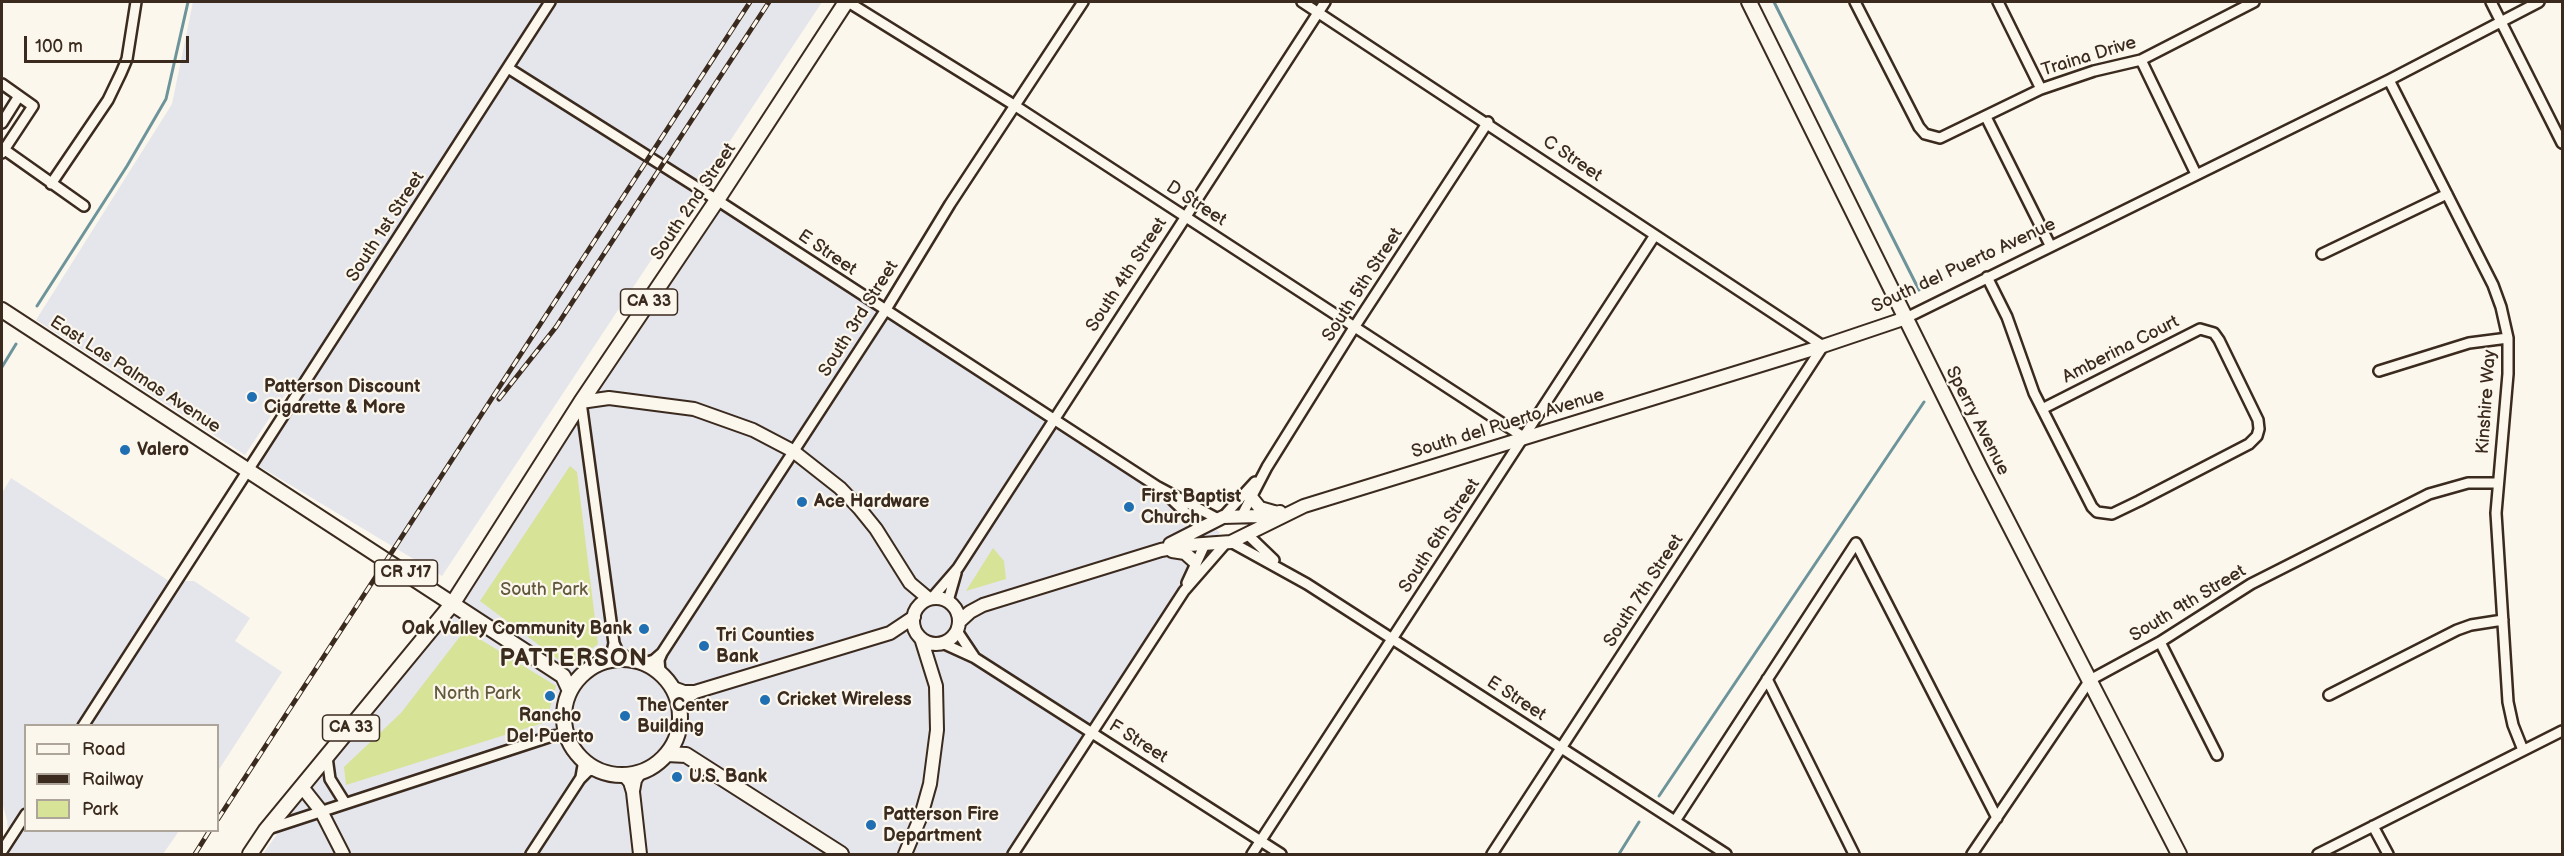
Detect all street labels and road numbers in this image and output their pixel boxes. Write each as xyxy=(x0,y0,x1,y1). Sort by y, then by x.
street label: Traina Drive xyxy=(2039,32,2139,82)
street label: C Street xyxy=(1538,131,1606,187)
street label: South 2nd Street xyxy=(647,139,741,265)
street label: South 1st Street xyxy=(342,168,430,286)
street label: D Street xyxy=(1162,177,1230,231)
street label: South 4th Street xyxy=(1082,214,1172,336)
street label: South del Puerto Avenue xyxy=(1869,214,2059,318)
street label: South 5th Street xyxy=(1318,224,1408,346)
street label: E Street xyxy=(794,226,860,280)
street label: South 3rd Street xyxy=(815,257,903,381)
road number: CA 33 xyxy=(620,289,678,315)
street label: Amberina Court xyxy=(2059,311,2183,389)
street label: East Las Palmas Avenue xyxy=(46,312,224,438)
street label: Kinshire Way xyxy=(2473,349,2501,455)
street label: Sperry Avenue xyxy=(1940,363,2014,479)
street label: South del Puerto Avenue xyxy=(1409,384,1607,464)
street label: South 6th Street xyxy=(1395,475,1485,597)
street label: South 7th Street xyxy=(1600,531,1688,651)
road number: CR J17 xyxy=(374,560,438,586)
street label: South 9th Street xyxy=(2126,561,2250,647)
street label: E Street xyxy=(1482,672,1550,726)
road number: CA 33 xyxy=(322,715,380,741)
street label: F Street xyxy=(1105,716,1171,768)

